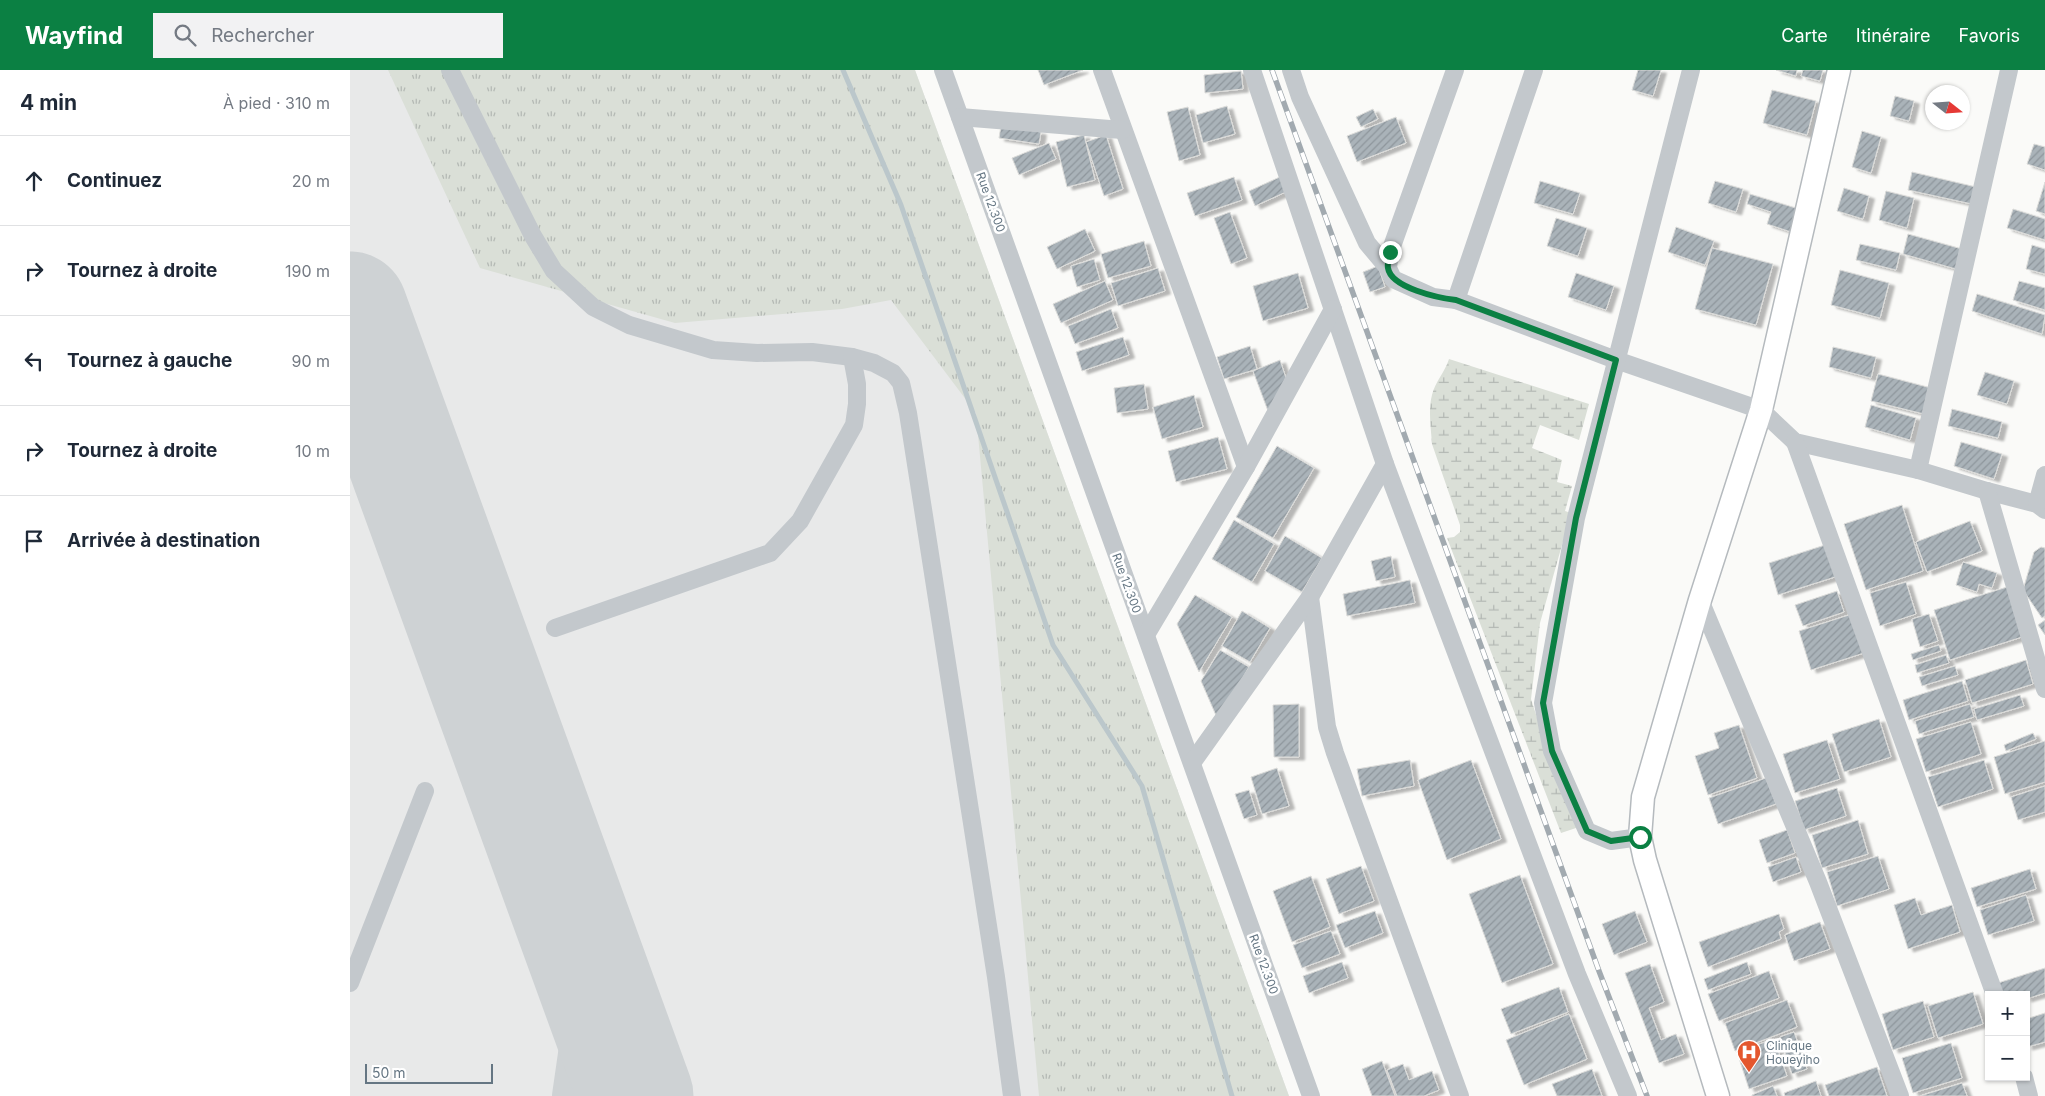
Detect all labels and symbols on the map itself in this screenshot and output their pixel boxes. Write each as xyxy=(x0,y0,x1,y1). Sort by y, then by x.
north arrow xyxy=(1925,85,1970,130)
street label: Rue 12.300 xyxy=(973,170,1009,234)
route end xyxy=(1379,241,1402,264)
street label: Rue 12.300 xyxy=(1109,551,1145,615)
route start xyxy=(1629,826,1652,849)
street label: Rue 12.300 xyxy=(1246,932,1282,996)
place label: Clinique Houeyiho xyxy=(1766,1038,1820,1067)
hospital icon: Clinique Houeyiho xyxy=(1736,1039,1762,1073)
scale bar xyxy=(365,1061,492,1084)

